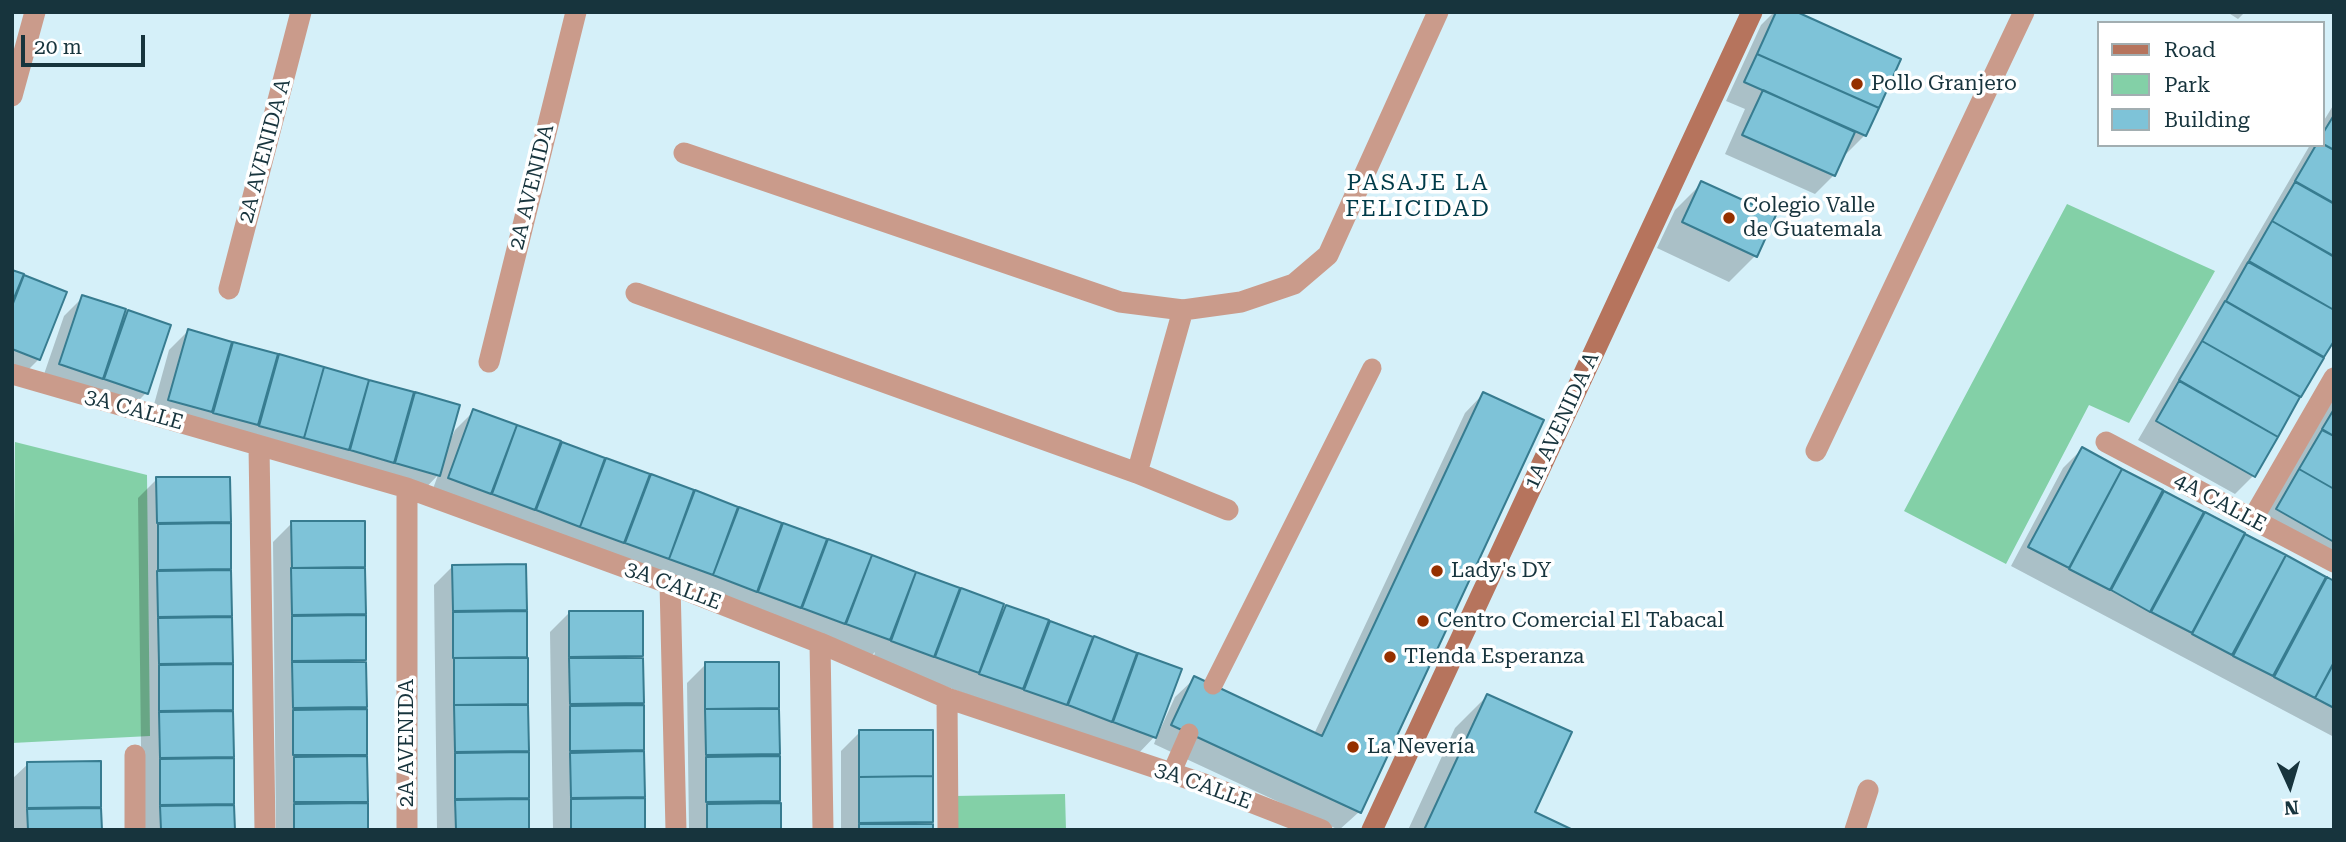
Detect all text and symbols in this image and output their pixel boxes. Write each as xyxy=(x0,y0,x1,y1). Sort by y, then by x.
scale bar xyxy=(24,21,149,65)
legend xyxy=(2098,21,2325,147)
text: 20 m xyxy=(34,35,82,59)
text: Road xyxy=(2164,38,2216,62)
place label: Pollo Granjero xyxy=(1871,71,2017,97)
text: Park xyxy=(2164,73,2210,97)
street label: 2A AVENIDA A xyxy=(234,76,296,226)
marker: Pollo Granjero xyxy=(1849,76,1865,92)
text: Building xyxy=(2164,108,2250,132)
street label: 2A AVENIDA xyxy=(504,122,560,252)
district label: PASAJE LA FELICIDAD xyxy=(1346,169,1490,223)
place label: Colegio Valle de Guatemala xyxy=(1743,193,1882,243)
marker: Colegio Valle de Guatemala xyxy=(1721,210,1737,226)
street label: 1A AVENIDA A xyxy=(1519,348,1605,494)
street label: 3A CALLE xyxy=(82,384,186,436)
street label: 4A CALLE xyxy=(2170,468,2270,538)
street label: 3A CALLE xyxy=(621,556,725,616)
place label: Lady's DY xyxy=(1451,558,1551,584)
marker: Lady's DY xyxy=(1429,563,1445,579)
place label: Centro Comercial El Tabacal xyxy=(1437,608,1724,634)
marker: Centro Comercial El Tabacal xyxy=(1415,613,1431,629)
place label: TIenda Esperanza xyxy=(1404,644,1584,670)
marker: TIenda Esperanza xyxy=(1382,649,1398,665)
street label: 2A AVENIDA xyxy=(394,679,420,807)
place label: La Nevería xyxy=(1367,734,1475,760)
marker: La Nevería xyxy=(1345,739,1361,755)
north arrow xyxy=(2255,751,2325,821)
street label: 3A CALLE xyxy=(1151,757,1255,815)
text: N xyxy=(2283,795,2300,819)

